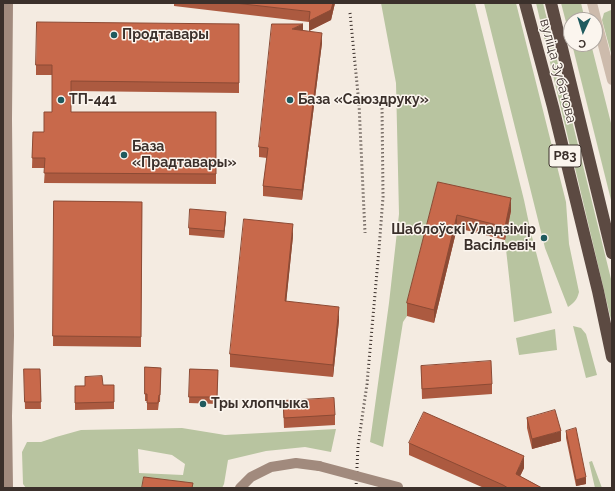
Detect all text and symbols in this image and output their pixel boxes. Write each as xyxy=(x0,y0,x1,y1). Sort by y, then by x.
north arrow xyxy=(563,12,603,52)
street label: вуліца Зубачова xyxy=(536,17,580,125)
place label: Продтавары xyxy=(122,27,209,43)
marker: Продтавары xyxy=(109,30,119,40)
text: С xyxy=(578,37,586,50)
place label: ТП-441 xyxy=(69,92,117,108)
place label: База «Саюздруку» xyxy=(298,92,429,108)
marker: ТП-441 xyxy=(56,95,66,105)
marker: База «Саюздруку» xyxy=(285,95,295,105)
place label: База «Прадтавары» xyxy=(132,139,237,172)
road number: Р83 xyxy=(549,145,581,167)
marker: База «Прадтавары» xyxy=(119,150,129,160)
place label: Шаблоўскі Уладзімір Васільевіч xyxy=(391,222,536,254)
marker: Шаблоўскі Уладзімір Васільевіч xyxy=(539,233,549,243)
place label: Тры хлопчыка xyxy=(211,396,309,412)
marker: Тры хлопчыка xyxy=(198,399,208,409)

